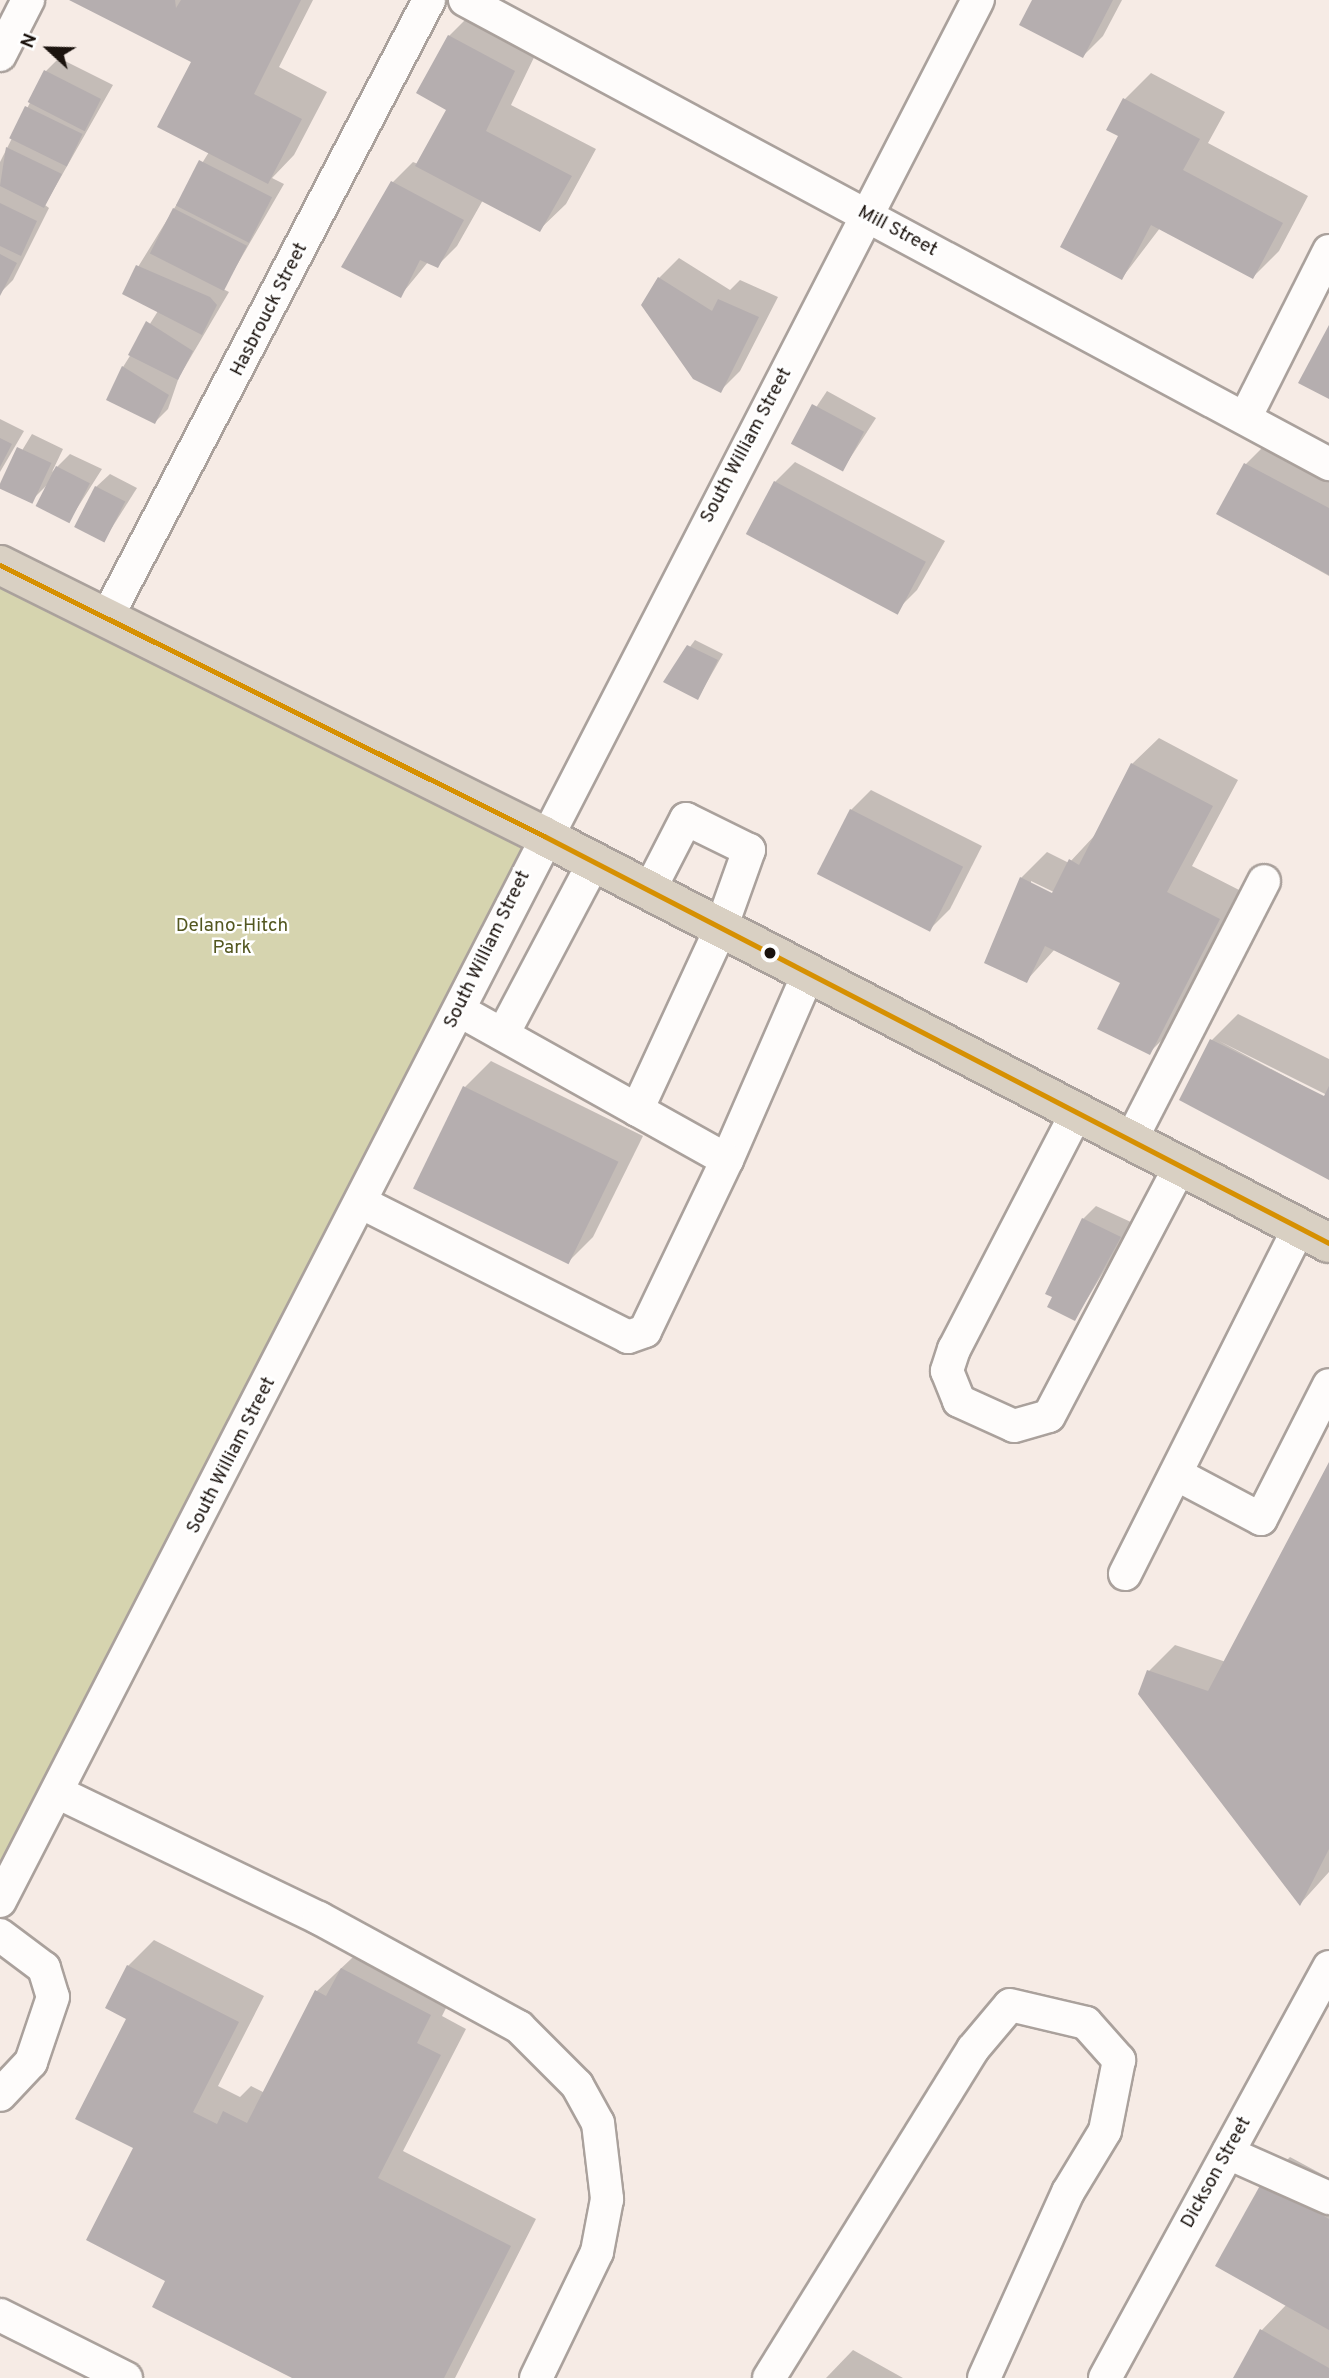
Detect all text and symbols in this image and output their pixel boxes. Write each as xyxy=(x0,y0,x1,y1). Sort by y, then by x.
north arrow xyxy=(14,14,84,84)
text: N xyxy=(16,30,43,52)
street label: Mill Street xyxy=(853,202,941,262)
street label: Hasbrouck Street xyxy=(227,239,313,381)
street label: South William Street xyxy=(696,364,798,528)
street label: South William Street xyxy=(440,867,536,1033)
park label: Delano-Hitch Park xyxy=(176,916,288,960)
unlabelled marker xyxy=(763,946,777,960)
street label: South William Street xyxy=(183,1374,281,1538)
street label: Dickson Street xyxy=(1177,2113,1257,2233)

